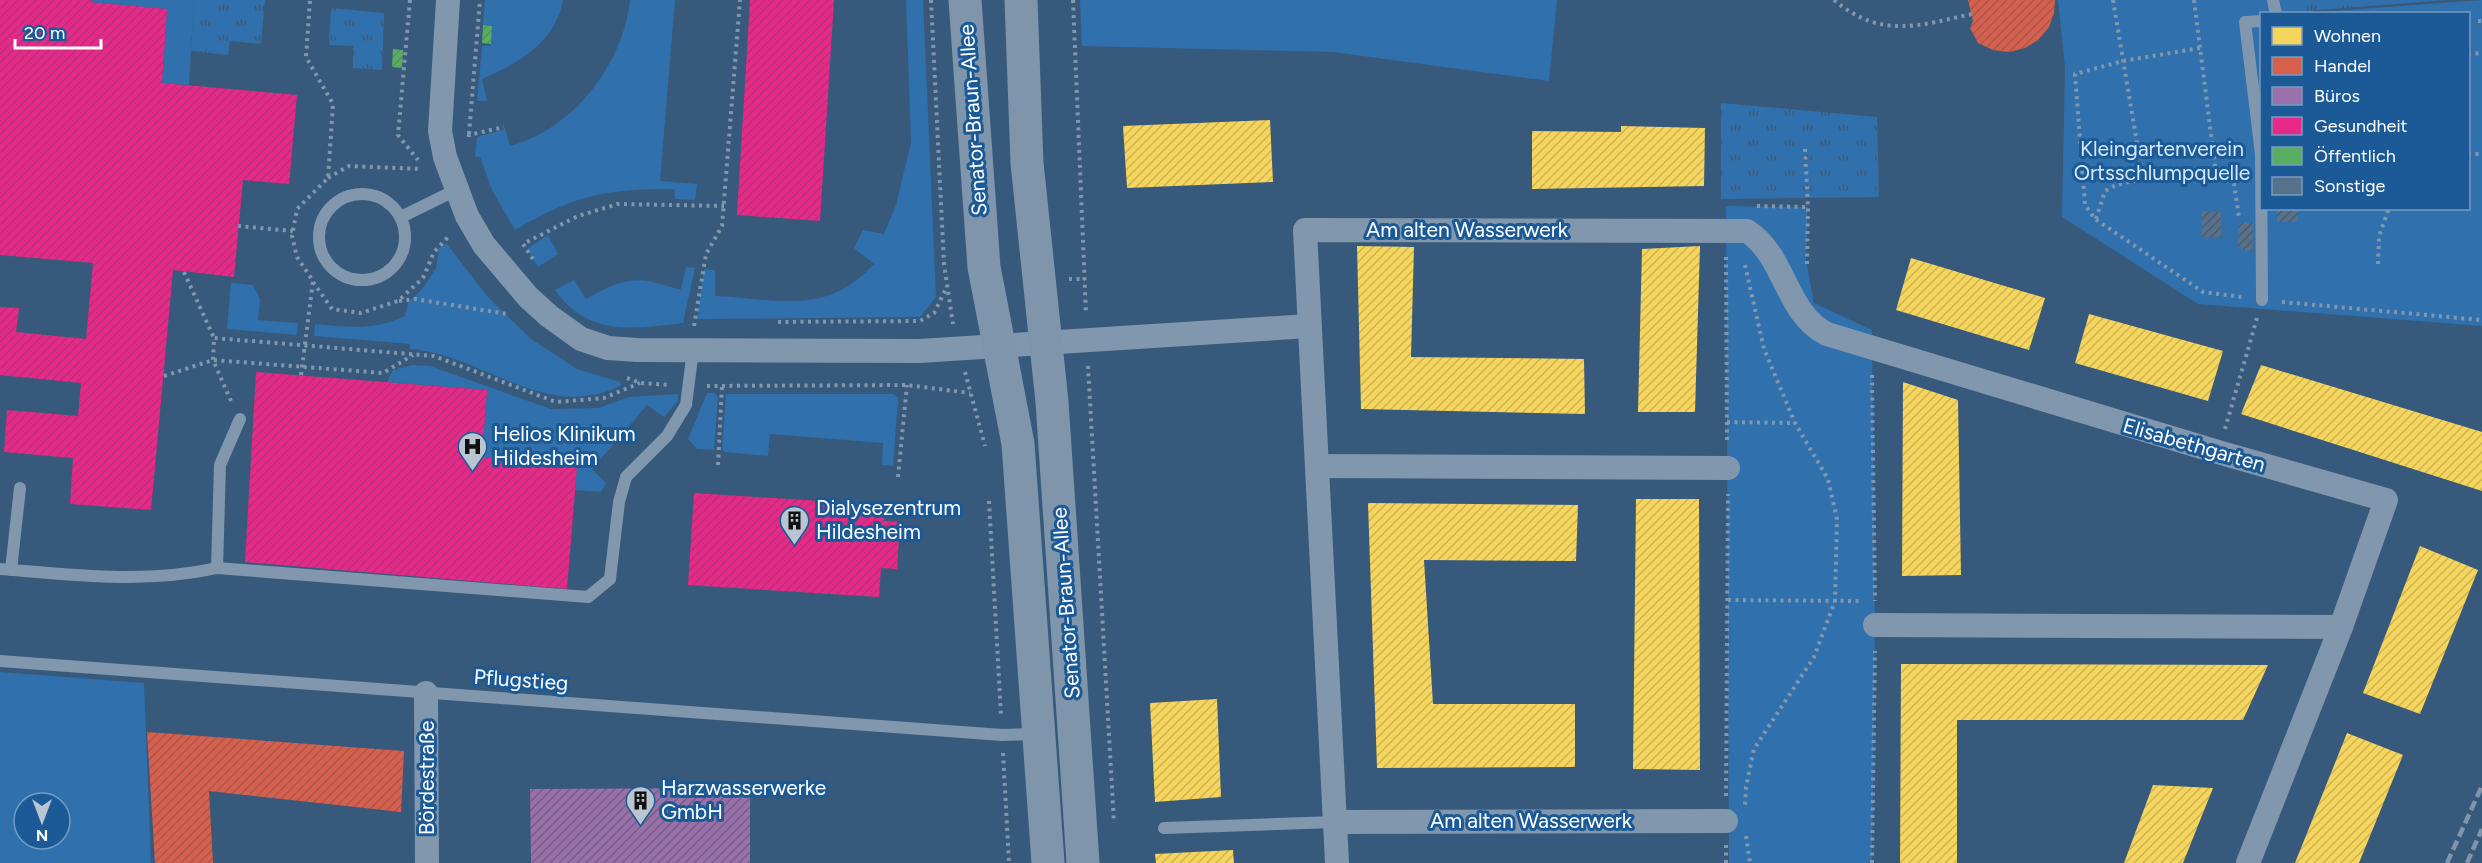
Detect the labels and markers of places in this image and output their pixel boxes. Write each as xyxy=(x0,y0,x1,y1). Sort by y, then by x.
place label: Helios Klinikum Hildesheim xyxy=(493,421,636,470)
hospital icon: Helios Klinikum Hildesheim xyxy=(456,430,488,472)
place label: Dialysezentrum Hildesheim xyxy=(816,495,961,544)
building icon: Dialysezentrum Hildesheim xyxy=(779,504,811,546)
place label: Harzwasserwerke GmbH xyxy=(661,775,826,824)
building icon: Harzwasserwerke GmbH xyxy=(624,784,656,826)

